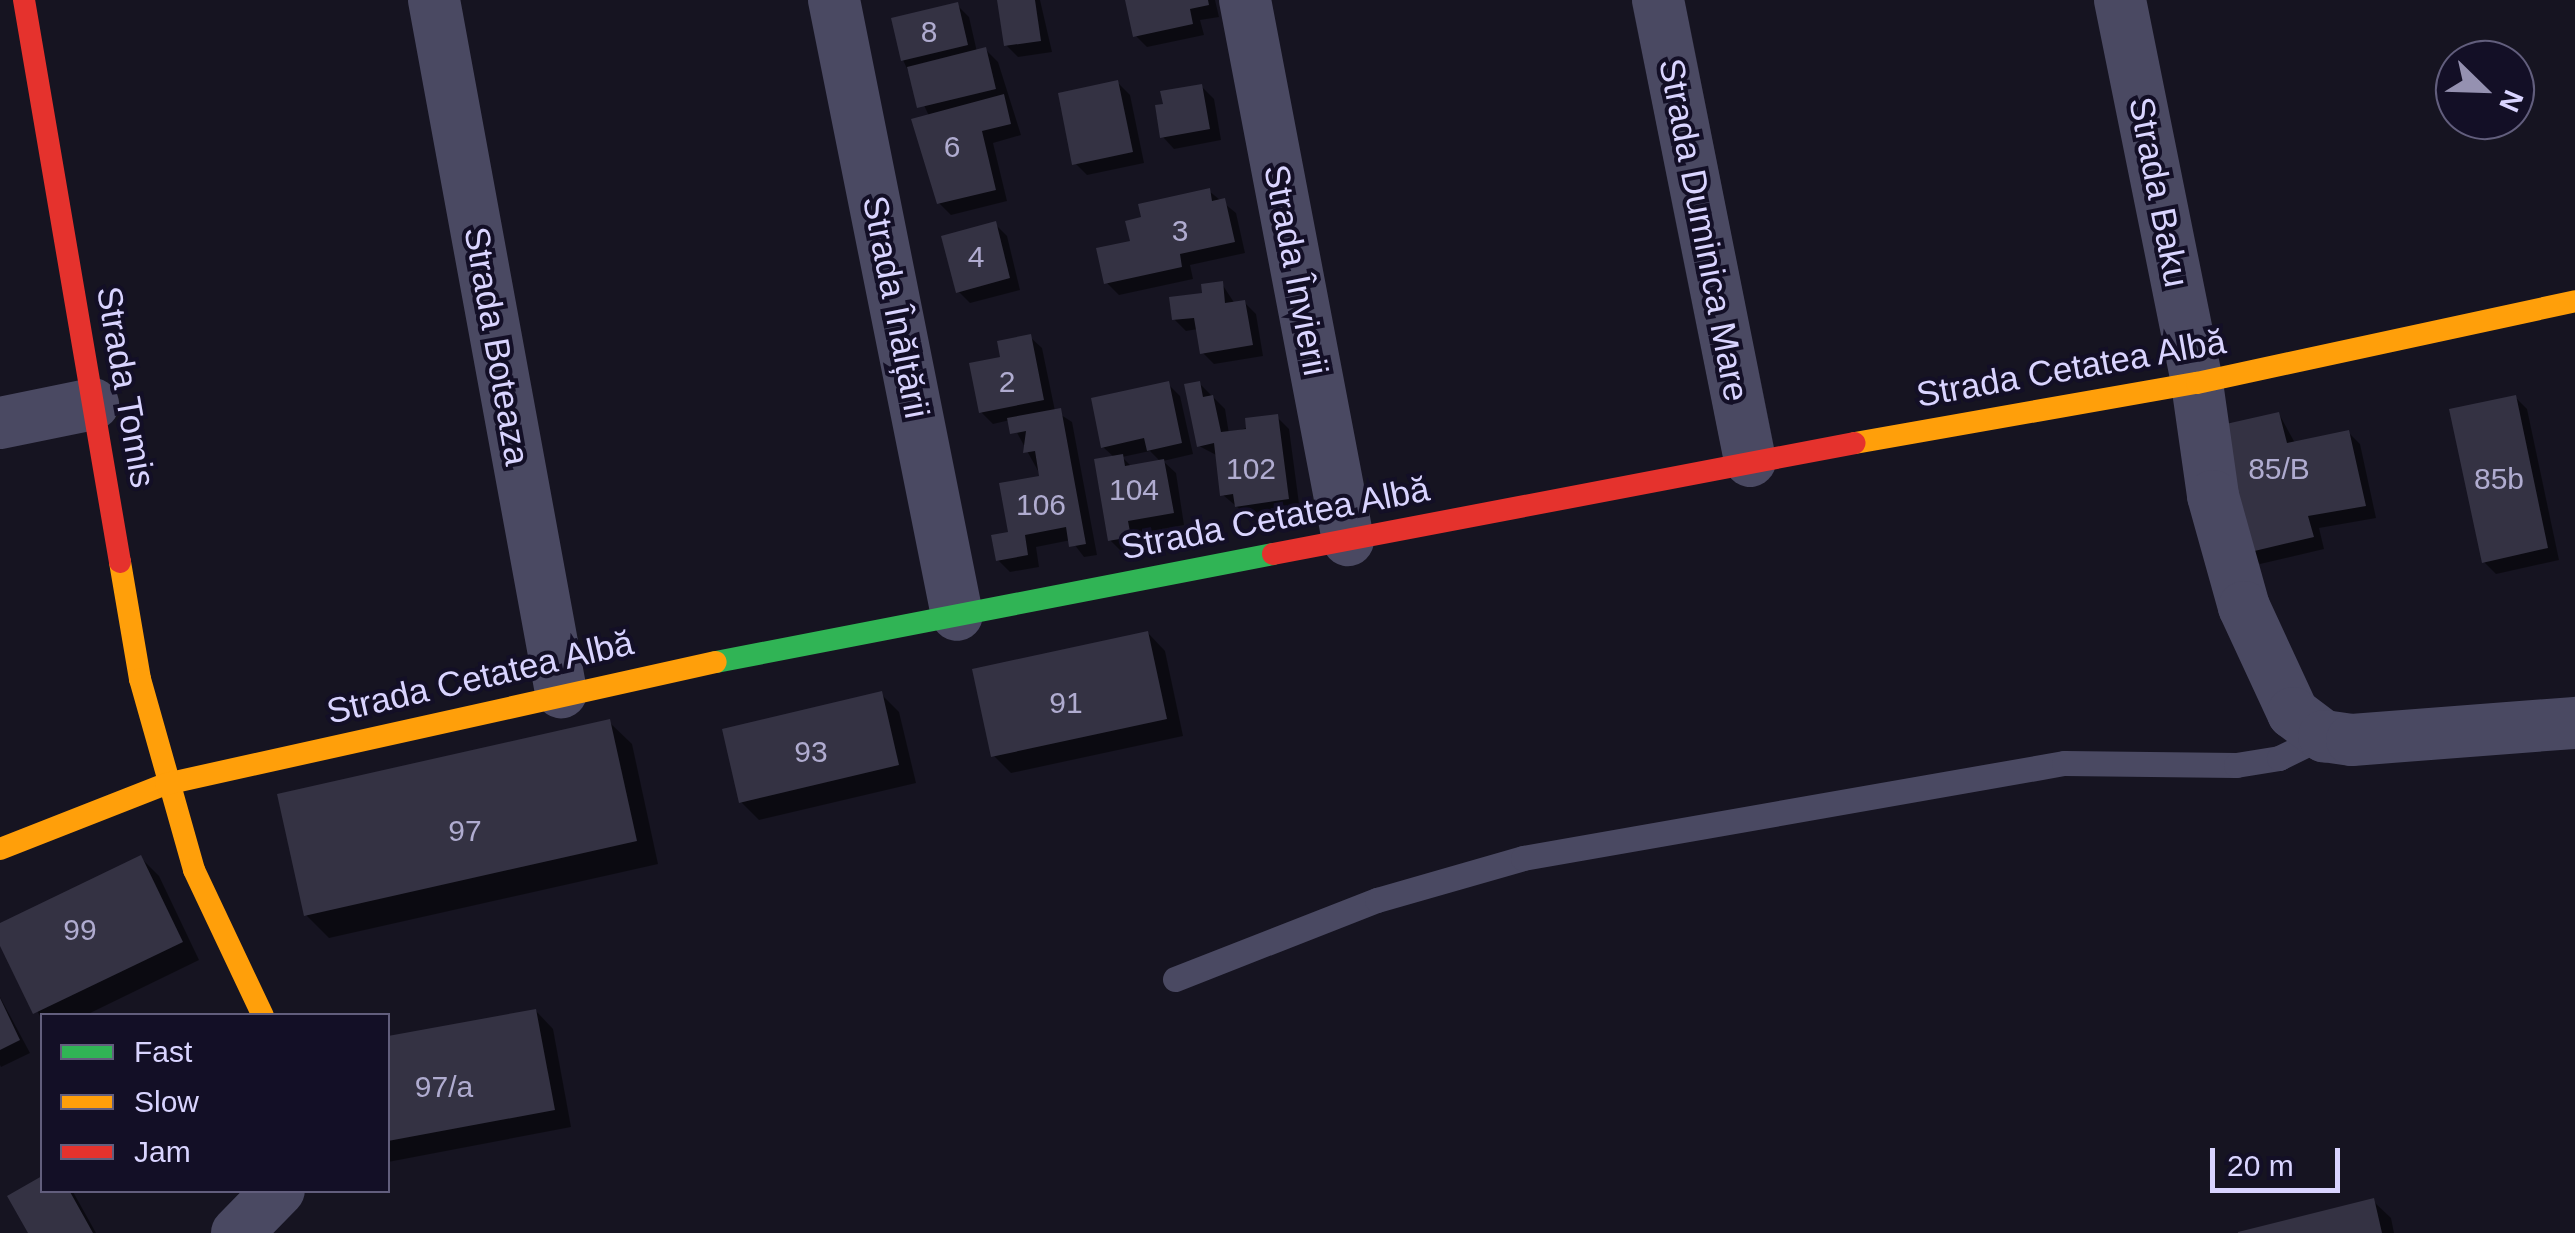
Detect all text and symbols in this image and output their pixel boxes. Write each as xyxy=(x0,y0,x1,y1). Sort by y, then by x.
house number: 8 xyxy=(921,14,937,50)
north arrow xyxy=(2435,40,2535,140)
street label: Strada Duminica Mare xyxy=(1650,55,1758,405)
text: N xyxy=(2493,86,2529,116)
street label: Strada Baku xyxy=(2120,93,2198,291)
house number: 6 xyxy=(944,129,960,165)
street label: Strada Învierii xyxy=(1255,161,1337,379)
street label: Strada Înălțării xyxy=(854,192,938,422)
house number: 3 xyxy=(1172,213,1188,249)
street label: Strada Boteaza xyxy=(455,224,539,468)
house number: 4 xyxy=(968,239,984,275)
street label: Strada Tomis xyxy=(88,283,164,491)
street label: Strada Cetatea Albă xyxy=(1912,320,2230,416)
house number: 2 xyxy=(999,364,1015,400)
house number: 102 xyxy=(1226,451,1276,487)
house number: 85/B xyxy=(2248,451,2310,487)
house number: 85b xyxy=(2474,461,2524,497)
street label: Strada Cetatea Albă xyxy=(1116,467,1434,569)
house number: 104 xyxy=(1109,472,1159,508)
house number: 106 xyxy=(1016,487,1066,523)
street label: Strada Cetatea Albă xyxy=(322,621,638,733)
house number: 91 xyxy=(1049,685,1083,721)
house number: 93 xyxy=(794,734,828,770)
house number: 97 xyxy=(448,813,482,849)
house number: 99 xyxy=(63,912,97,948)
legend xyxy=(40,1013,390,1193)
text: Fast xyxy=(134,1035,192,1068)
house number: 97/a xyxy=(415,1069,473,1105)
text: Slow xyxy=(134,1085,199,1118)
scale bar xyxy=(2215,1128,2345,1190)
text: Jam xyxy=(134,1135,191,1168)
text: 20 m xyxy=(2227,1149,2294,1182)

